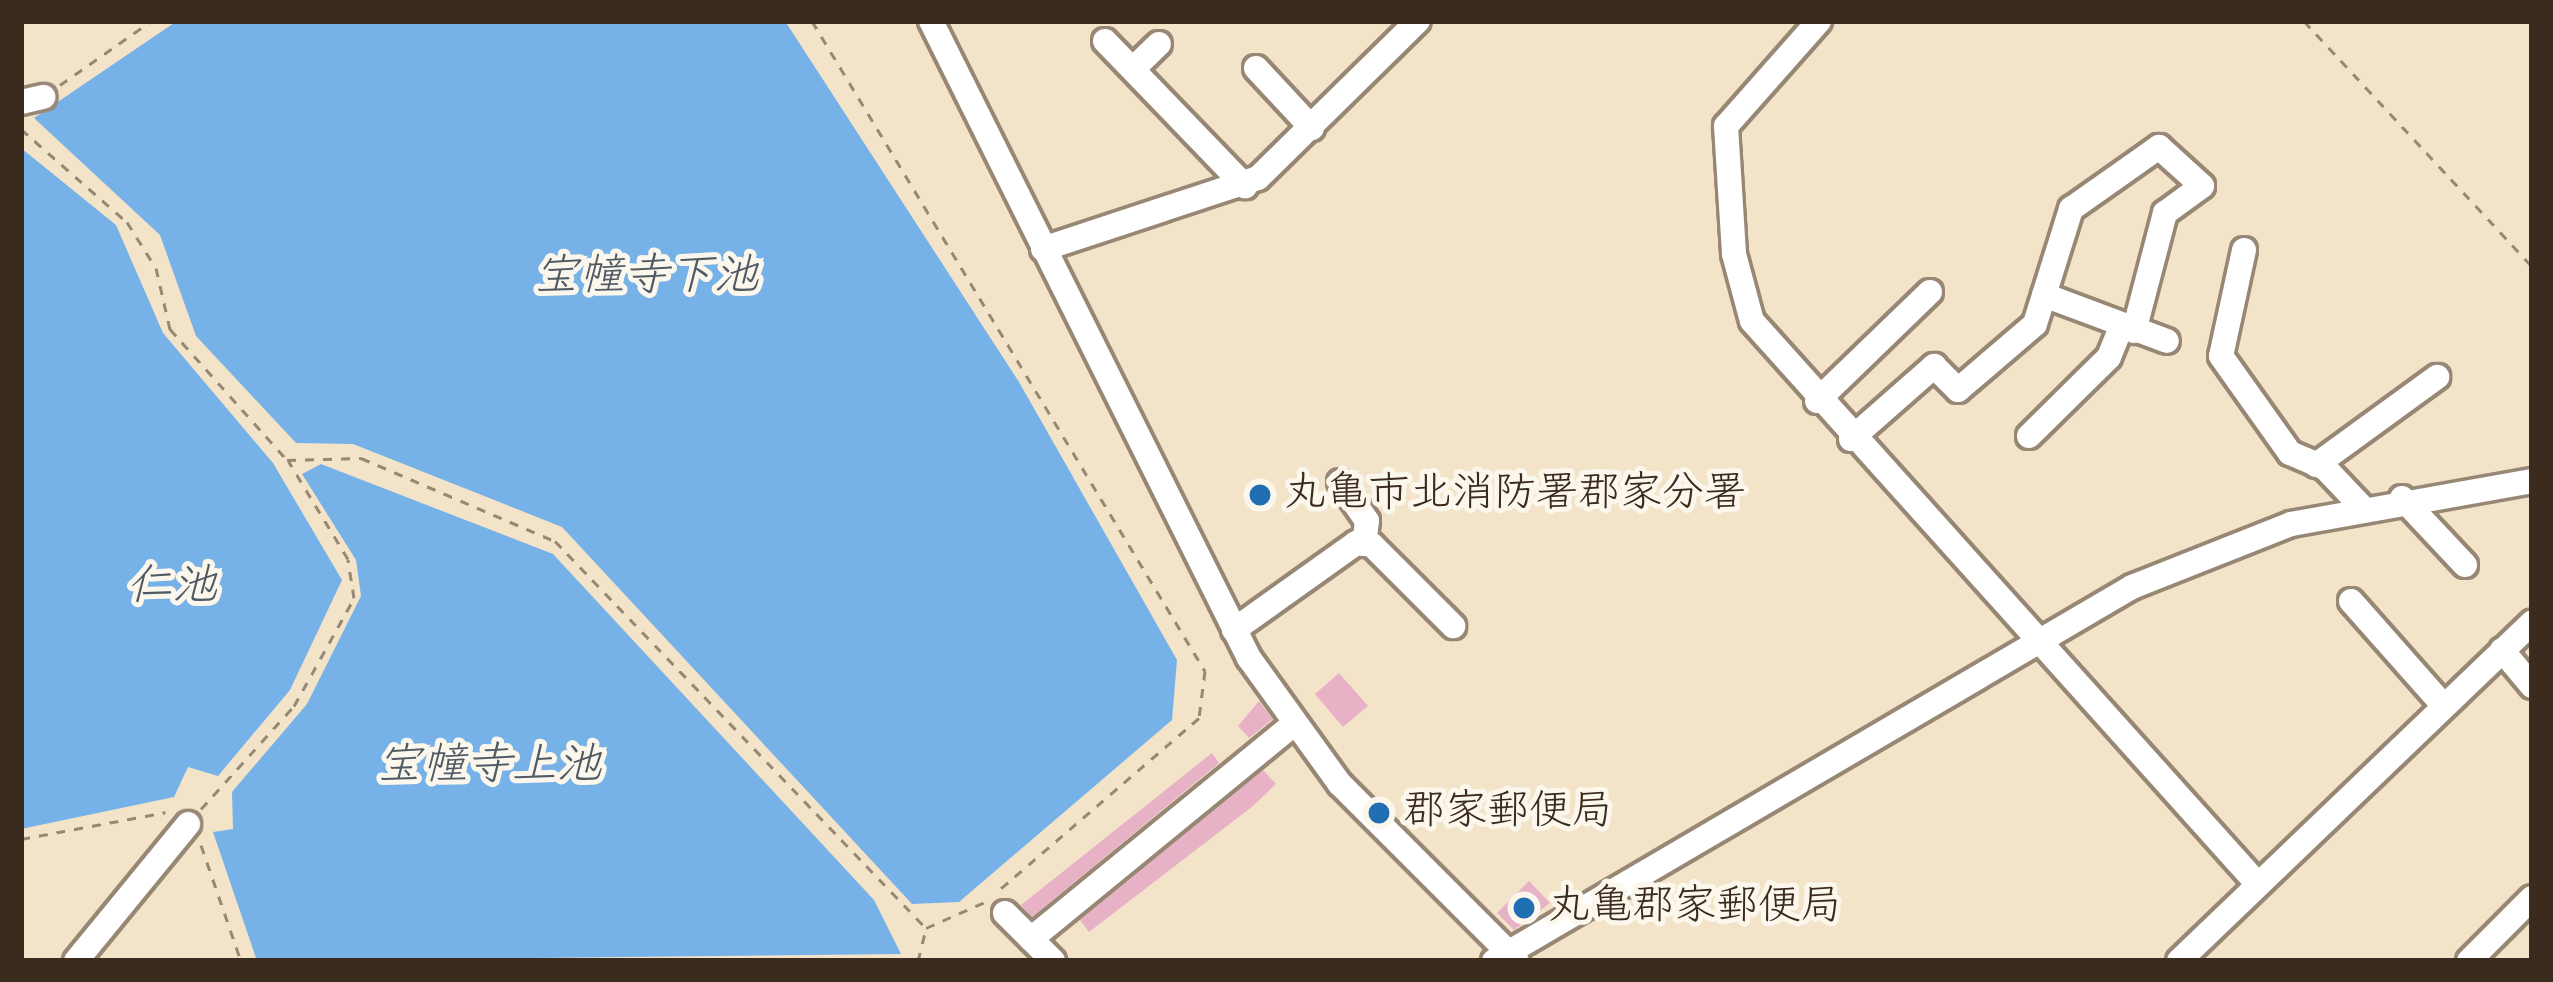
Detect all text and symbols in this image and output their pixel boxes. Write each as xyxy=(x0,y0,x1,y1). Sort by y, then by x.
water label: 宝幢寺下池 xyxy=(534,252,758,306)
place label: 丸亀市北消防署郡家分署 xyxy=(1284,470,1746,520)
marker: 丸亀市北消防署郡家分署 xyxy=(1247,482,1273,508)
water label: 仁池 xyxy=(127,562,217,616)
water label: 宝幢寺上池 xyxy=(377,741,601,795)
place label: 郡家郵便局 xyxy=(1403,788,1613,838)
marker: 郡家郵便局 xyxy=(1366,800,1392,826)
place label: 丸亀郡家郵便局 xyxy=(1548,883,1842,933)
marker: 丸亀郡家郵便局 xyxy=(1511,895,1537,921)

